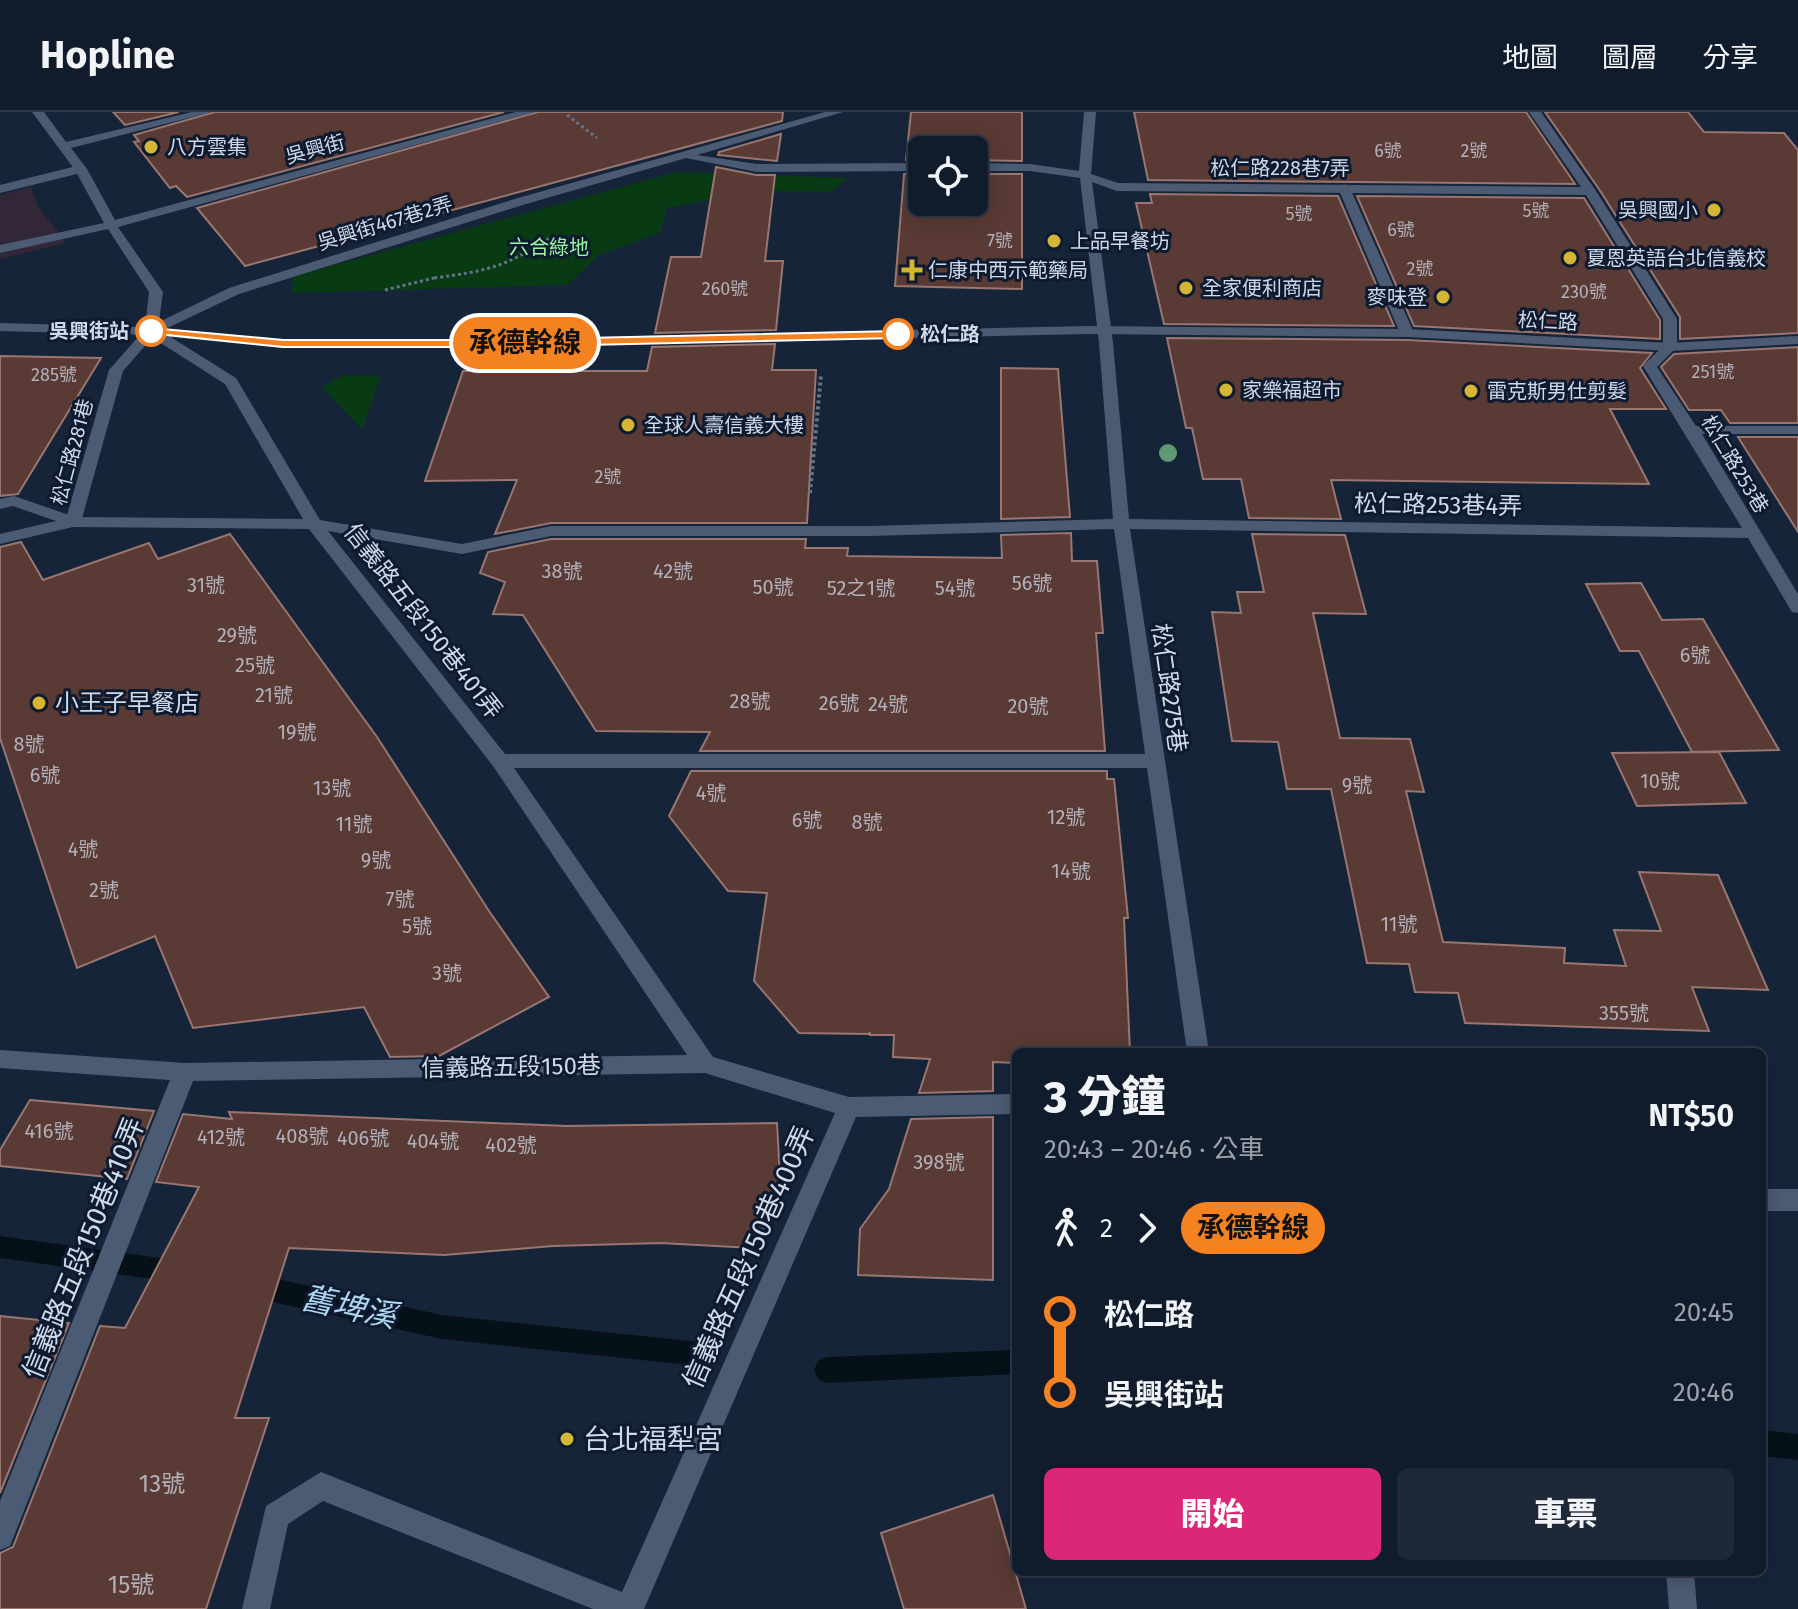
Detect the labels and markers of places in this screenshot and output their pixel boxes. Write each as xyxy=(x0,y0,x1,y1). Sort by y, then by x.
place label: 八方雲集 xyxy=(167,135,247,159)
marker: 八方雲集 xyxy=(142,138,160,156)
place label: 吳興國小 xyxy=(1618,198,1698,222)
marker: 吳興國小 xyxy=(1705,201,1723,219)
place label: 上品早餐坊 xyxy=(1070,229,1170,253)
marker: 上品早餐坊 xyxy=(1045,232,1063,250)
place label: 夏恩英語台北信義校 xyxy=(1586,246,1766,270)
marker: 夏恩英語台北信義校 xyxy=(1561,249,1579,267)
place label: 仁康中西示範藥局 xyxy=(928,258,1088,282)
marker: 仁康中西示範藥局 xyxy=(903,261,921,279)
place label: 全家便利商店 xyxy=(1202,276,1322,300)
marker: 全家便利商店 xyxy=(1177,279,1195,297)
place label: 麥味登 xyxy=(1367,285,1427,309)
marker: 麥味登 xyxy=(1434,288,1452,306)
marker: 吳興街站 xyxy=(136,316,166,346)
place label: 吳興街站 xyxy=(49,319,129,343)
marker: 松仁路 xyxy=(883,319,913,349)
place label: 松仁路 xyxy=(920,322,980,346)
place label: 家樂福超市 xyxy=(1242,378,1342,402)
place label: 雷克斯男仕剪髮 xyxy=(1487,379,1627,403)
marker: 家樂福超市 xyxy=(1217,381,1235,399)
marker: 雷克斯男仕剪髮 xyxy=(1462,382,1480,400)
place label: 全球人壽信義大樓 xyxy=(644,413,804,437)
marker: 全球人壽信義大樓 xyxy=(619,416,637,434)
place label: 小王子早餐店 xyxy=(55,689,199,717)
marker: 小王子早餐店 xyxy=(30,694,48,712)
place label: 台北福犁宮 xyxy=(583,1423,723,1456)
marker: 台北福犁宮 xyxy=(558,1430,576,1448)

